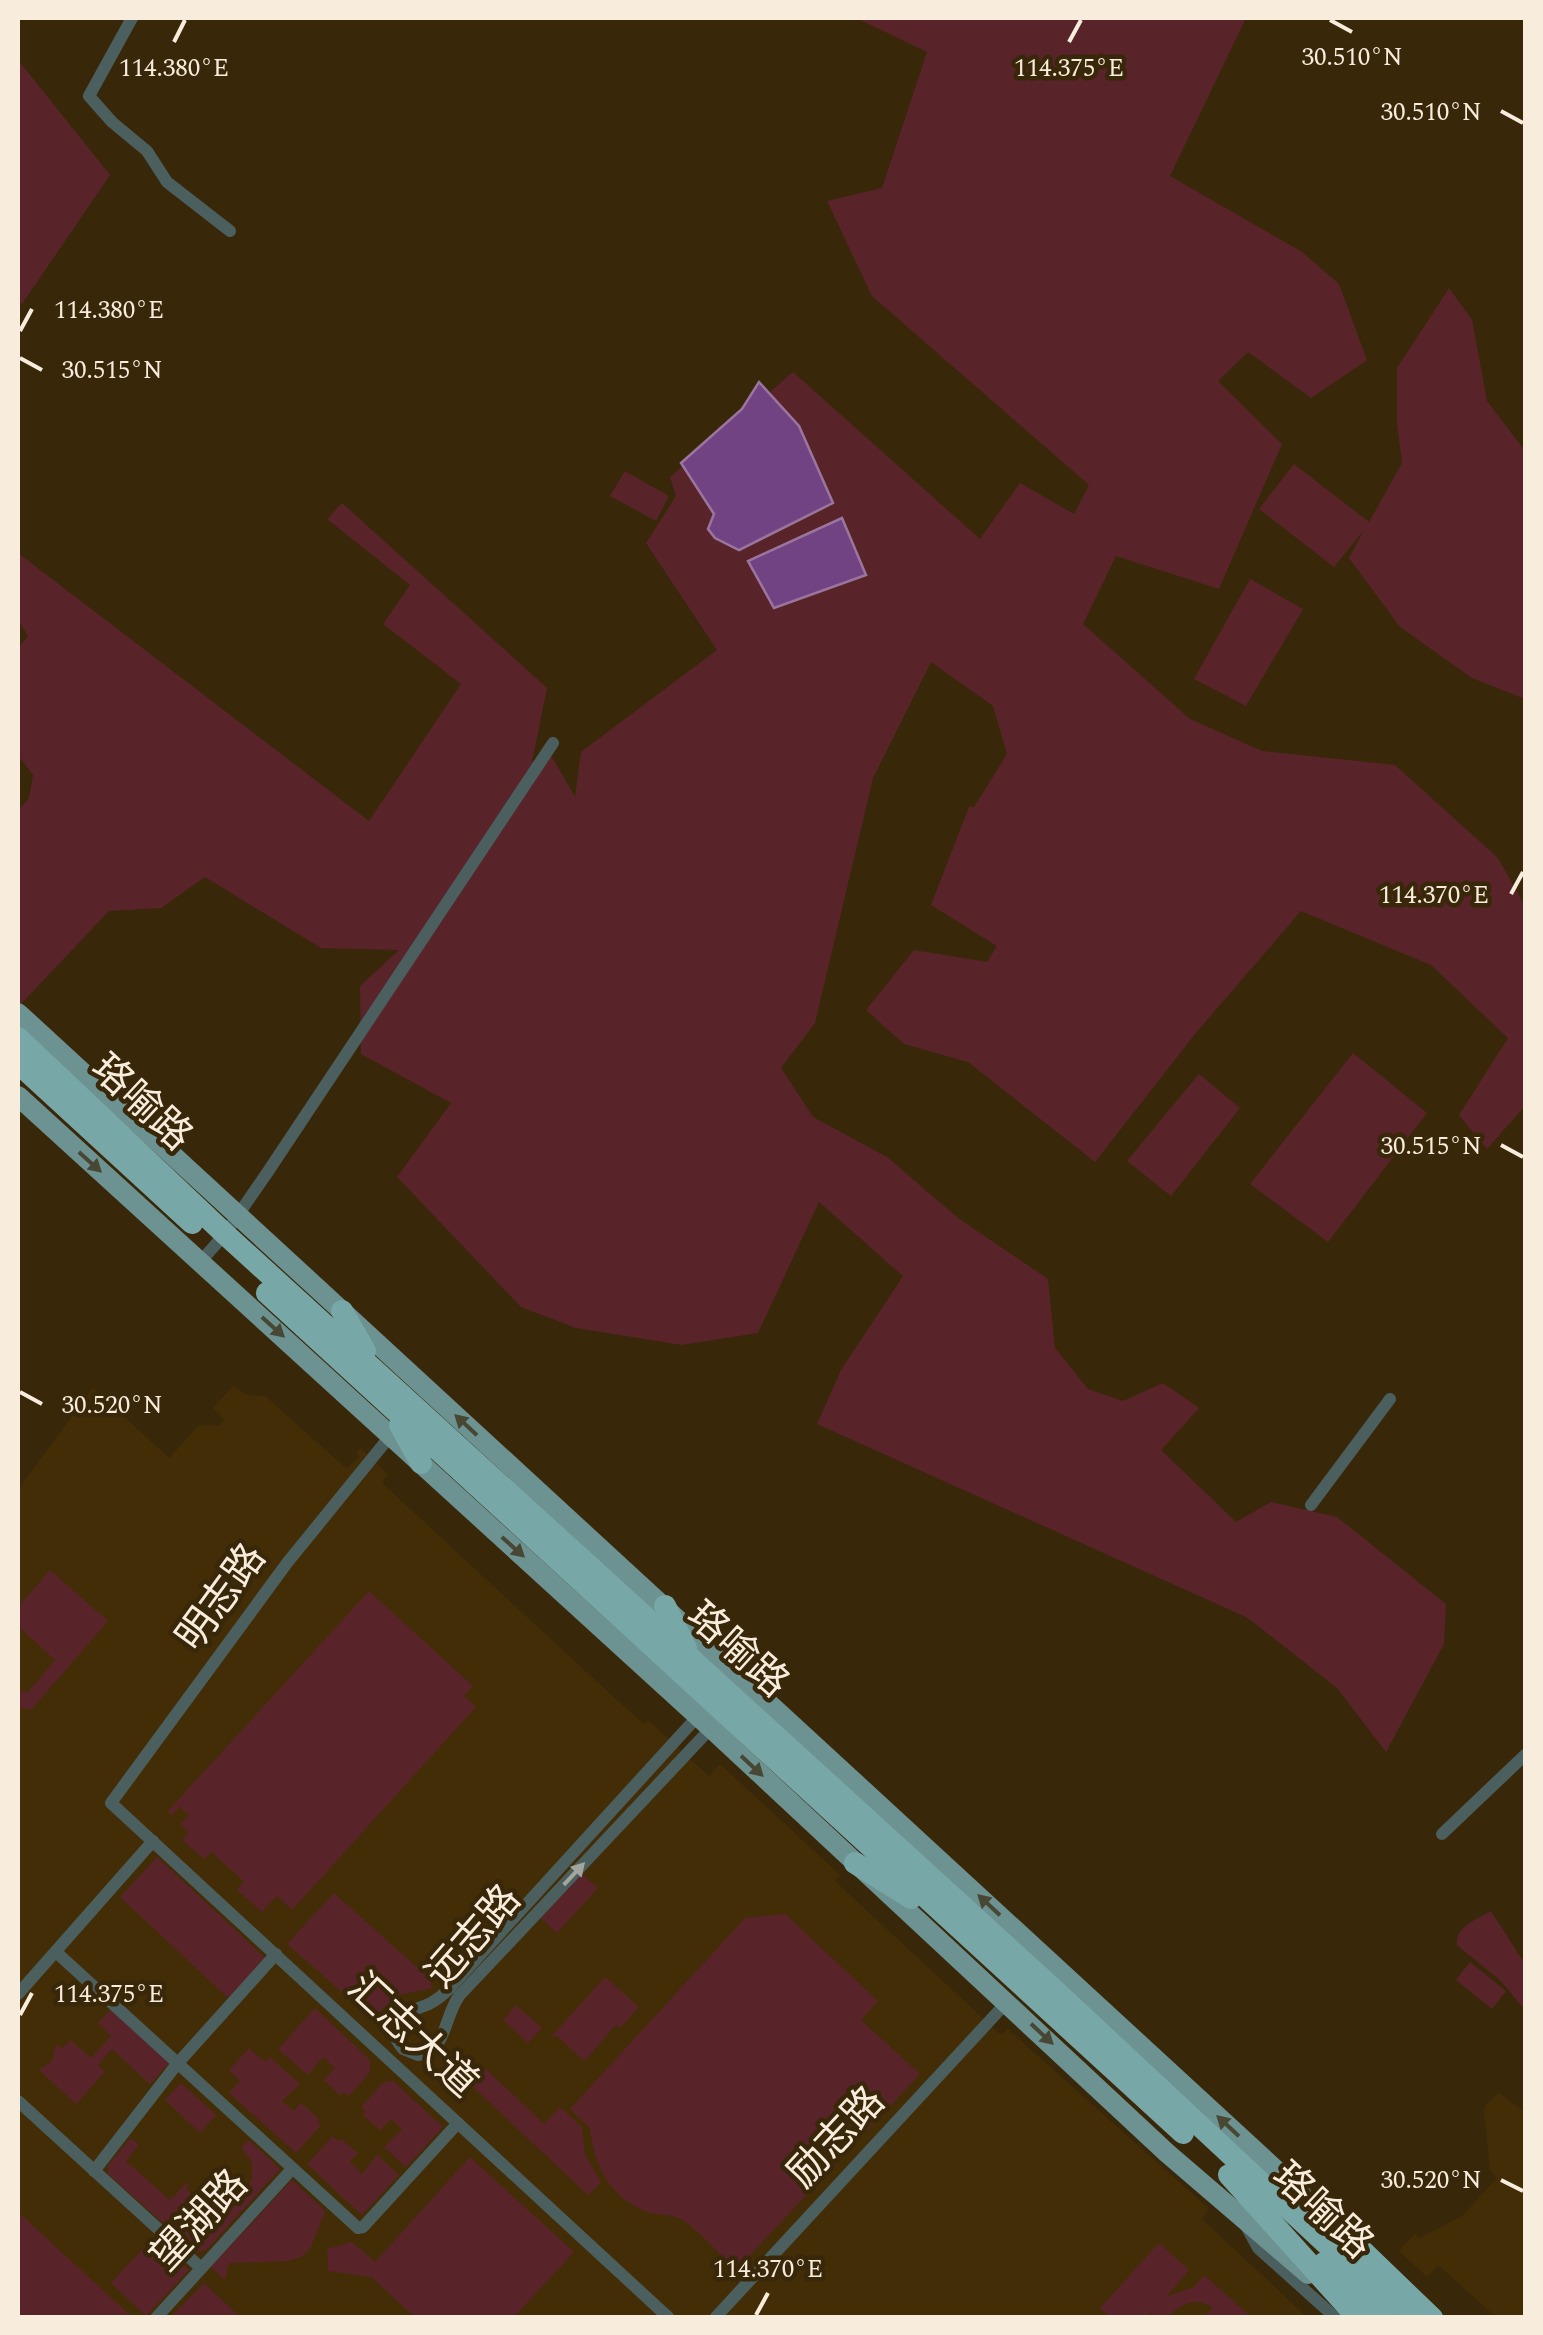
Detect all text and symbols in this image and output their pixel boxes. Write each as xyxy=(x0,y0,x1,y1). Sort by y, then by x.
text: 30.510°N xyxy=(1301,39,1403,77)
text: 114.380°E xyxy=(119,50,229,88)
text: 114.375°E xyxy=(1014,50,1124,88)
text: 30.510°N xyxy=(1380,94,1482,132)
text: 114.380°E xyxy=(54,292,164,330)
text: 30.515°N xyxy=(61,352,163,390)
text: 114.370°E xyxy=(1379,877,1489,915)
street label: 珞喻路 xyxy=(76,1040,206,1166)
text: 30.515°N xyxy=(1380,1128,1482,1166)
one-way arrow xyxy=(78,1150,102,1173)
one-way arrow xyxy=(261,1315,285,1338)
text: 30.520°N xyxy=(61,1387,163,1425)
one-way arrow xyxy=(454,1414,478,1437)
street label: 明志路 xyxy=(162,1532,282,1664)
one-way arrow xyxy=(500,1535,524,1558)
street label: 珞喻路 xyxy=(672,1587,802,1713)
one-way arrow xyxy=(740,1754,764,1777)
one-way arrow xyxy=(562,1862,585,1886)
street label: 远志路 xyxy=(412,1872,536,2002)
one-way arrow xyxy=(978,1894,1002,1917)
street label: 汇志大道 xyxy=(333,1959,491,2113)
text: 114.375°E xyxy=(54,1976,164,2014)
one-way arrow xyxy=(1030,2022,1054,2045)
street label: 励志路 xyxy=(774,2073,900,2203)
one-way arrow xyxy=(1216,2115,1241,2137)
street label: 珞喻路 xyxy=(1257,2148,1387,2274)
street label: 望湖路 xyxy=(137,2156,263,2286)
text: 30.520°N xyxy=(1380,2162,1482,2200)
text: 114.370°E xyxy=(713,2251,823,2289)

